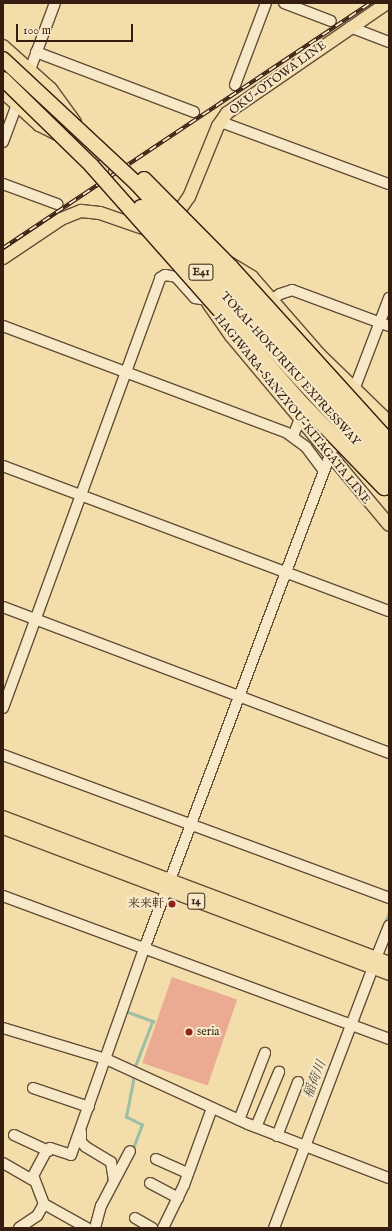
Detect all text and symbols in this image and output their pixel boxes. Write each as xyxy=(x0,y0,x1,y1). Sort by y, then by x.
scale bar xyxy=(18,16,135,42)
text: 100 m xyxy=(23,23,51,38)
street label: OKU-OTOWA LINE xyxy=(227,38,329,118)
road number: E41 xyxy=(188,263,214,281)
street label: TOKAI-HOKURIKU EXPRESSWAY xyxy=(217,289,363,449)
street label: HAGIWARA-SANZYOU-KITAGATA LINE xyxy=(211,311,373,507)
road number: 14 xyxy=(187,892,205,910)
place label: 来来軒 xyxy=(128,897,164,911)
marker: 来来軒 xyxy=(167,899,177,909)
place label: seria xyxy=(197,1025,220,1039)
marker: seria xyxy=(184,1027,194,1037)
water label: 稲荷川 xyxy=(302,1059,330,1101)

